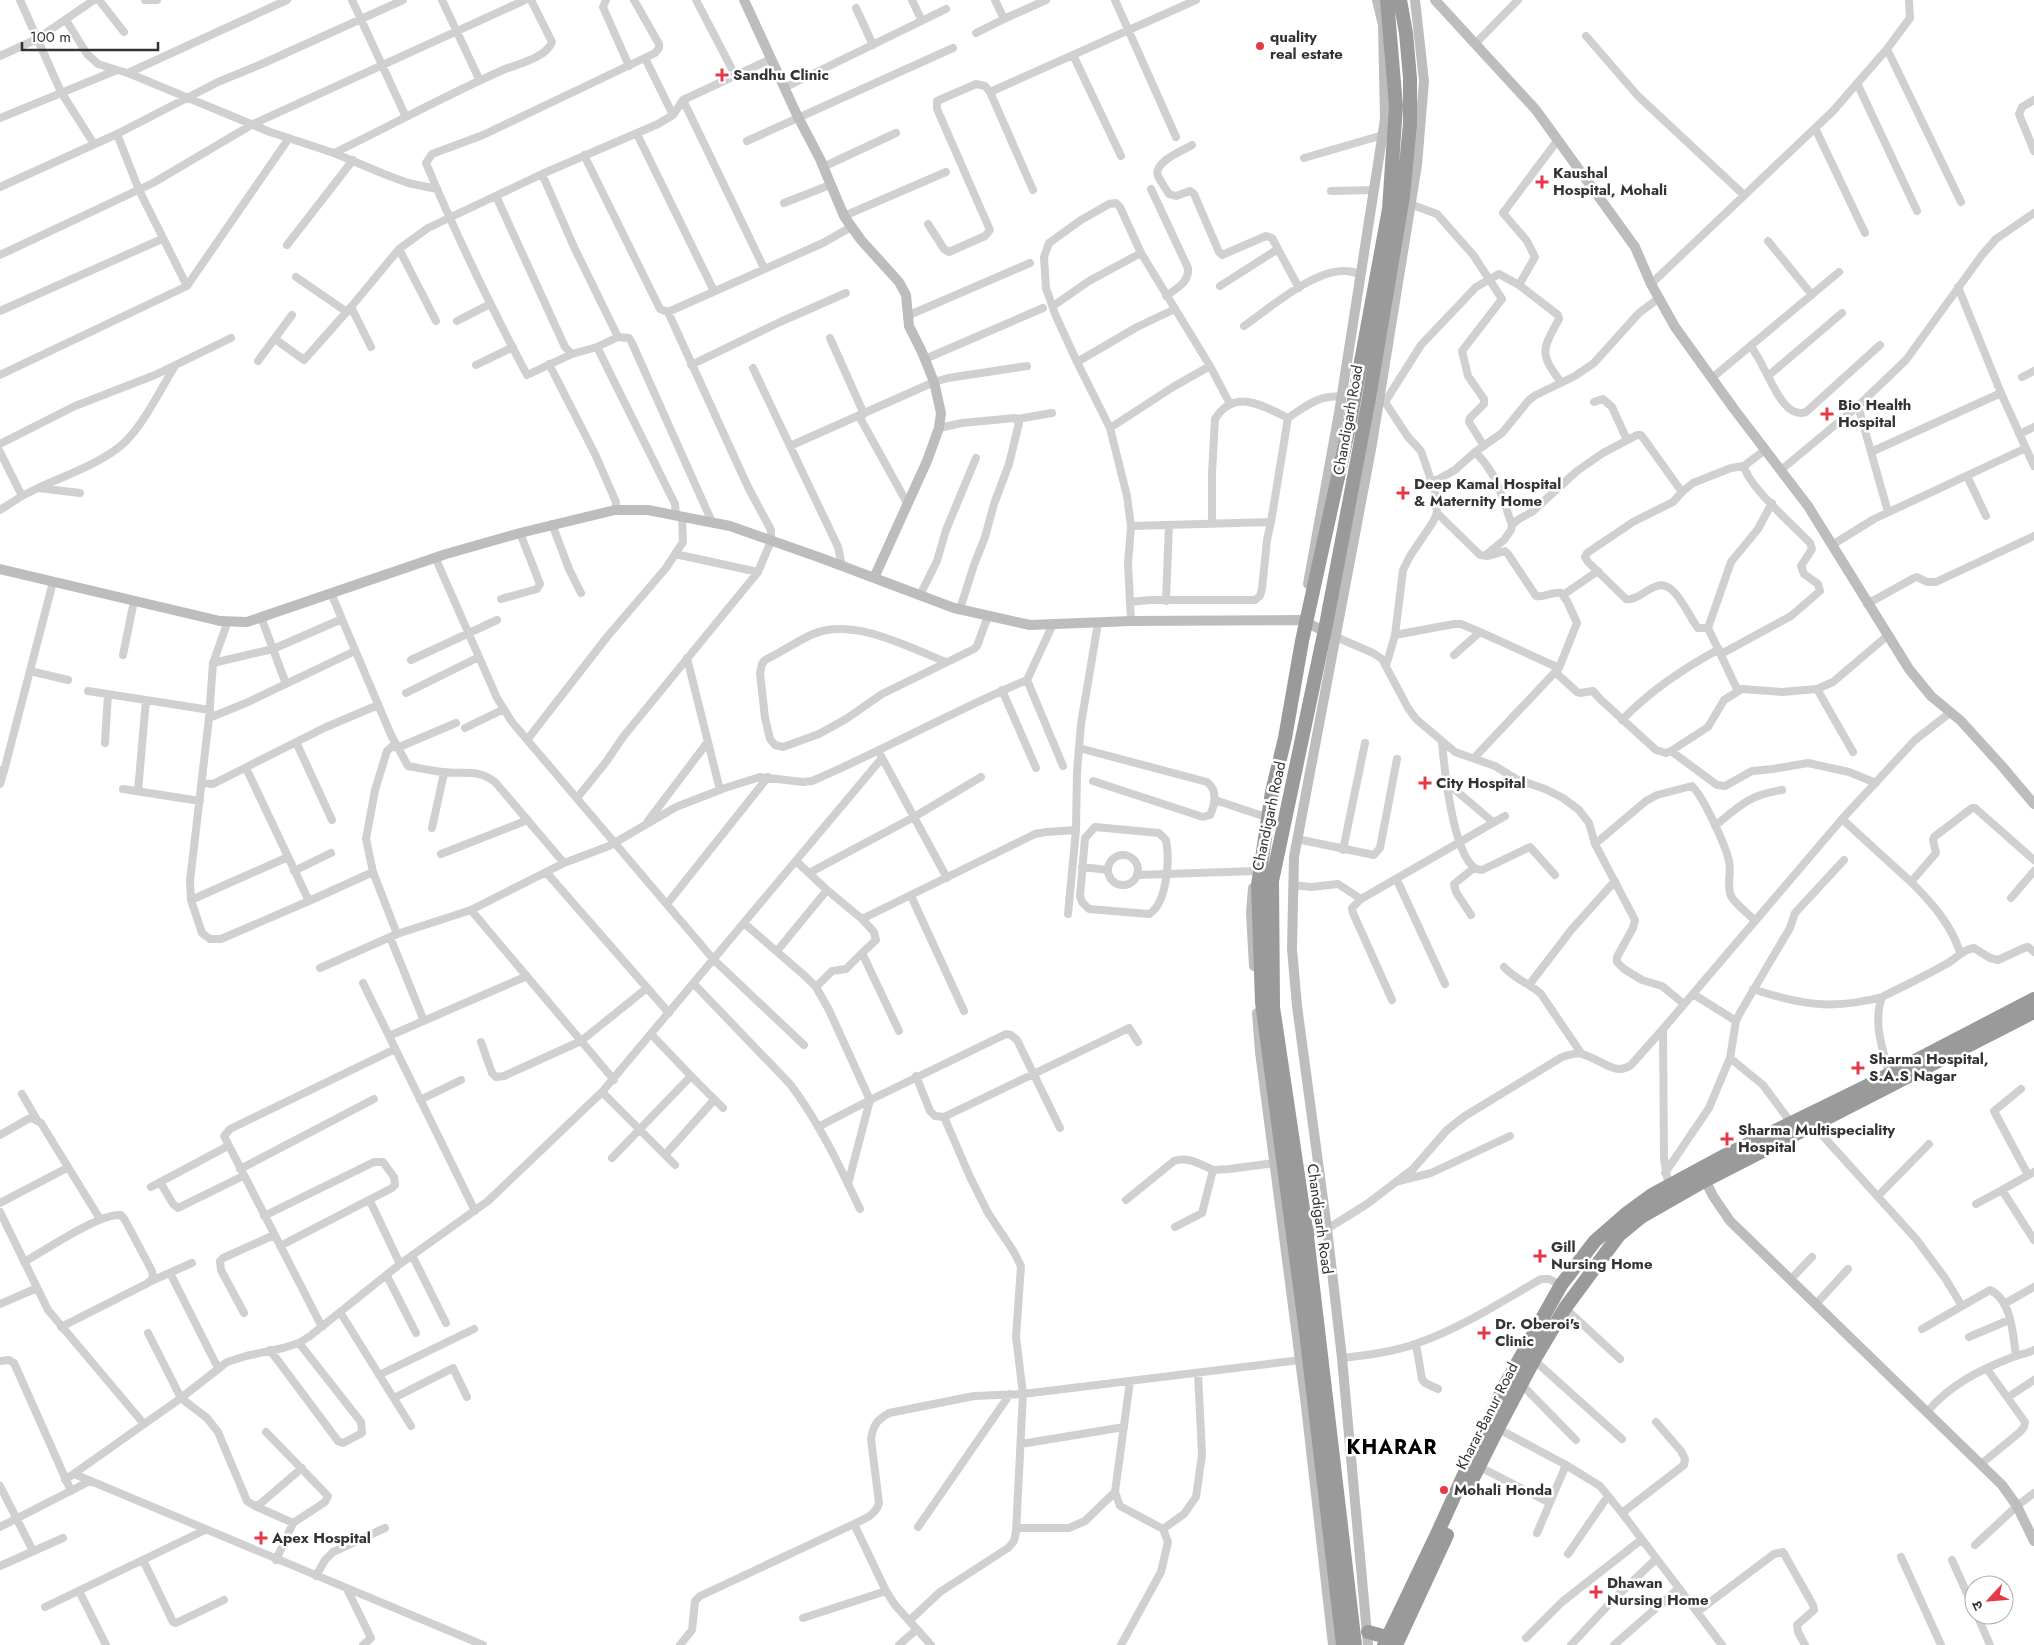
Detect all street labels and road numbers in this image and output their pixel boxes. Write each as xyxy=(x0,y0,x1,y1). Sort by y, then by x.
street label: Chandigarh Road xyxy=(1327,363,1369,477)
street label: Chandigarh Road xyxy=(1247,759,1291,873)
street label: Chandigarh Road xyxy=(1301,1162,1339,1276)
street label: Kharar-Banur Road xyxy=(1451,1359,1523,1473)

